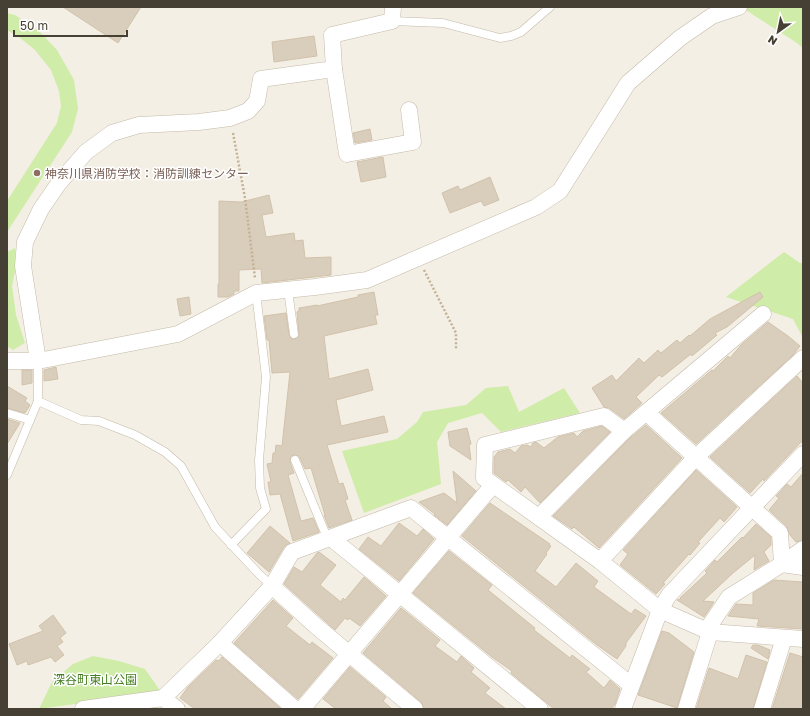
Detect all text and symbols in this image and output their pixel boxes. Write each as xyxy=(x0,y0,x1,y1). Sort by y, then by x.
scale bar xyxy=(14,12,127,38)
north arrow xyxy=(758,12,798,52)
text: 50 m xyxy=(20,18,48,33)
text: N xyxy=(765,33,779,49)
place label: 神奈川県消防学校：消防訓練センター xyxy=(45,166,249,181)
marker: 神奈川県消防学校：消防訓練センター xyxy=(32,168,42,178)
park label: 深谷町東山公園 xyxy=(53,672,137,687)

